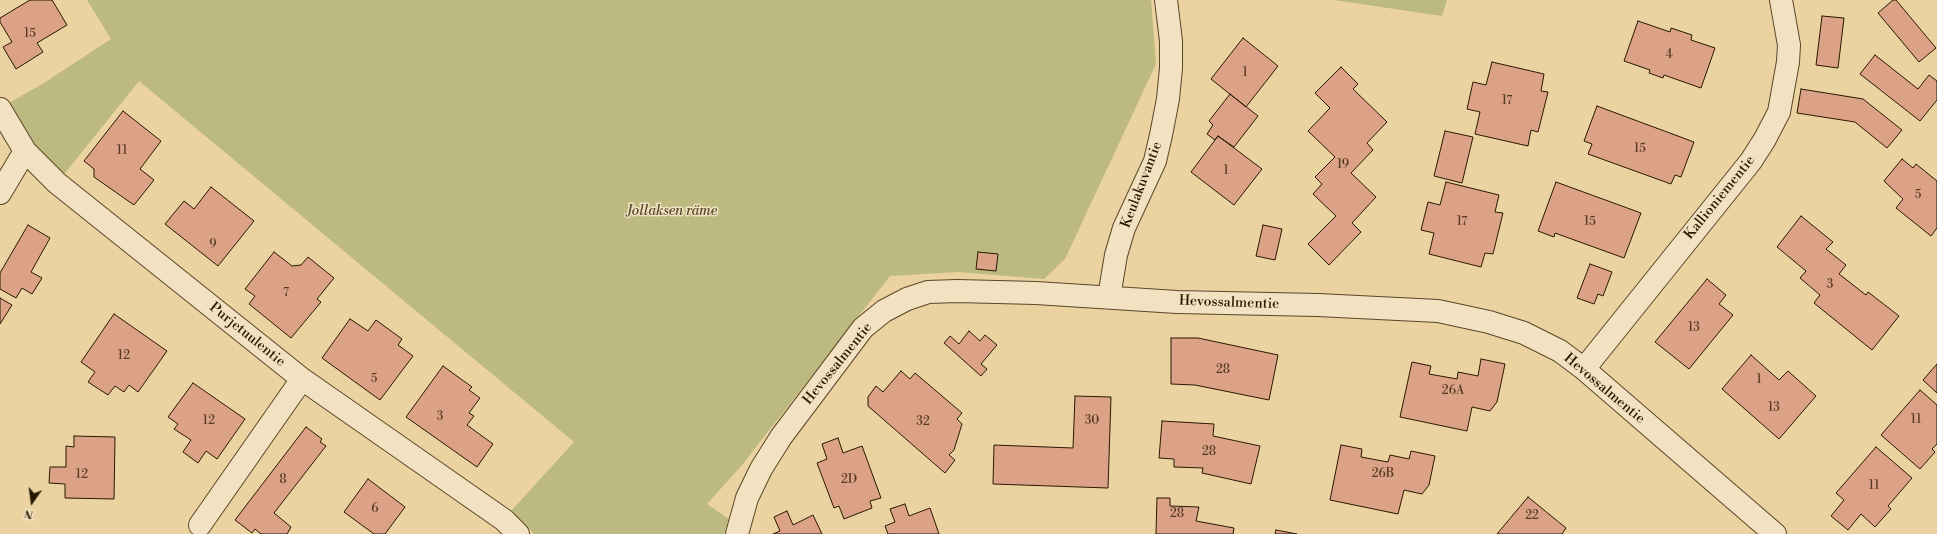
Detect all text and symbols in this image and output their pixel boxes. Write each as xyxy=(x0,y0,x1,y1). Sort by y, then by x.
house number: 15 xyxy=(24,27,36,41)
house number: 4 xyxy=(1665,48,1673,62)
house number: 1 xyxy=(1242,66,1248,80)
house number: 17 xyxy=(1502,94,1512,108)
street label: Keulakuvantie xyxy=(1118,139,1166,231)
house number: 15 xyxy=(1634,142,1646,156)
house number: 11 xyxy=(117,144,127,158)
street label: Kallioniementie xyxy=(1681,153,1759,243)
house number: 19 xyxy=(1337,158,1349,172)
house number: 1 xyxy=(1223,164,1229,178)
house number: 5 xyxy=(1915,188,1921,202)
park label: Jollaksen räme xyxy=(627,204,717,220)
house number: 17 xyxy=(1457,215,1467,229)
house number: 15 xyxy=(1584,215,1596,229)
house number: 9 xyxy=(209,238,217,252)
house number: 3 xyxy=(1827,278,1833,292)
house number: 7 xyxy=(283,286,289,300)
street label: Hevossalmentie xyxy=(1178,293,1280,313)
street label: Purjetuulentie xyxy=(206,299,288,371)
street label: Hevossalmentie xyxy=(800,320,876,408)
house number: 13 xyxy=(1688,321,1700,335)
house number: 12 xyxy=(118,349,130,363)
street label: Hevossalmentie xyxy=(1560,350,1648,428)
house number: 28 xyxy=(1216,363,1230,377)
house number: 5 xyxy=(371,372,377,386)
house number: 1 xyxy=(1756,373,1762,387)
house number: 26A xyxy=(1442,384,1464,398)
house number: 13 xyxy=(1768,401,1780,415)
house number: 3 xyxy=(437,410,443,424)
house number: 11 xyxy=(1911,413,1921,427)
house number: 12 xyxy=(203,414,215,428)
house number: 30 xyxy=(1085,414,1099,428)
house number: 32 xyxy=(916,415,930,429)
house number: 28 xyxy=(1202,445,1216,459)
house number: 26B xyxy=(1372,467,1394,481)
house number: 12 xyxy=(76,468,88,482)
house number: 8 xyxy=(279,473,287,487)
house number: 2D xyxy=(841,473,857,487)
house number: 11 xyxy=(1869,479,1879,493)
north arrow xyxy=(12,482,52,522)
house number: 6 xyxy=(371,502,379,516)
text: N xyxy=(23,506,35,521)
house number: 28 xyxy=(1170,507,1184,521)
house number: 22 xyxy=(1525,509,1539,523)

